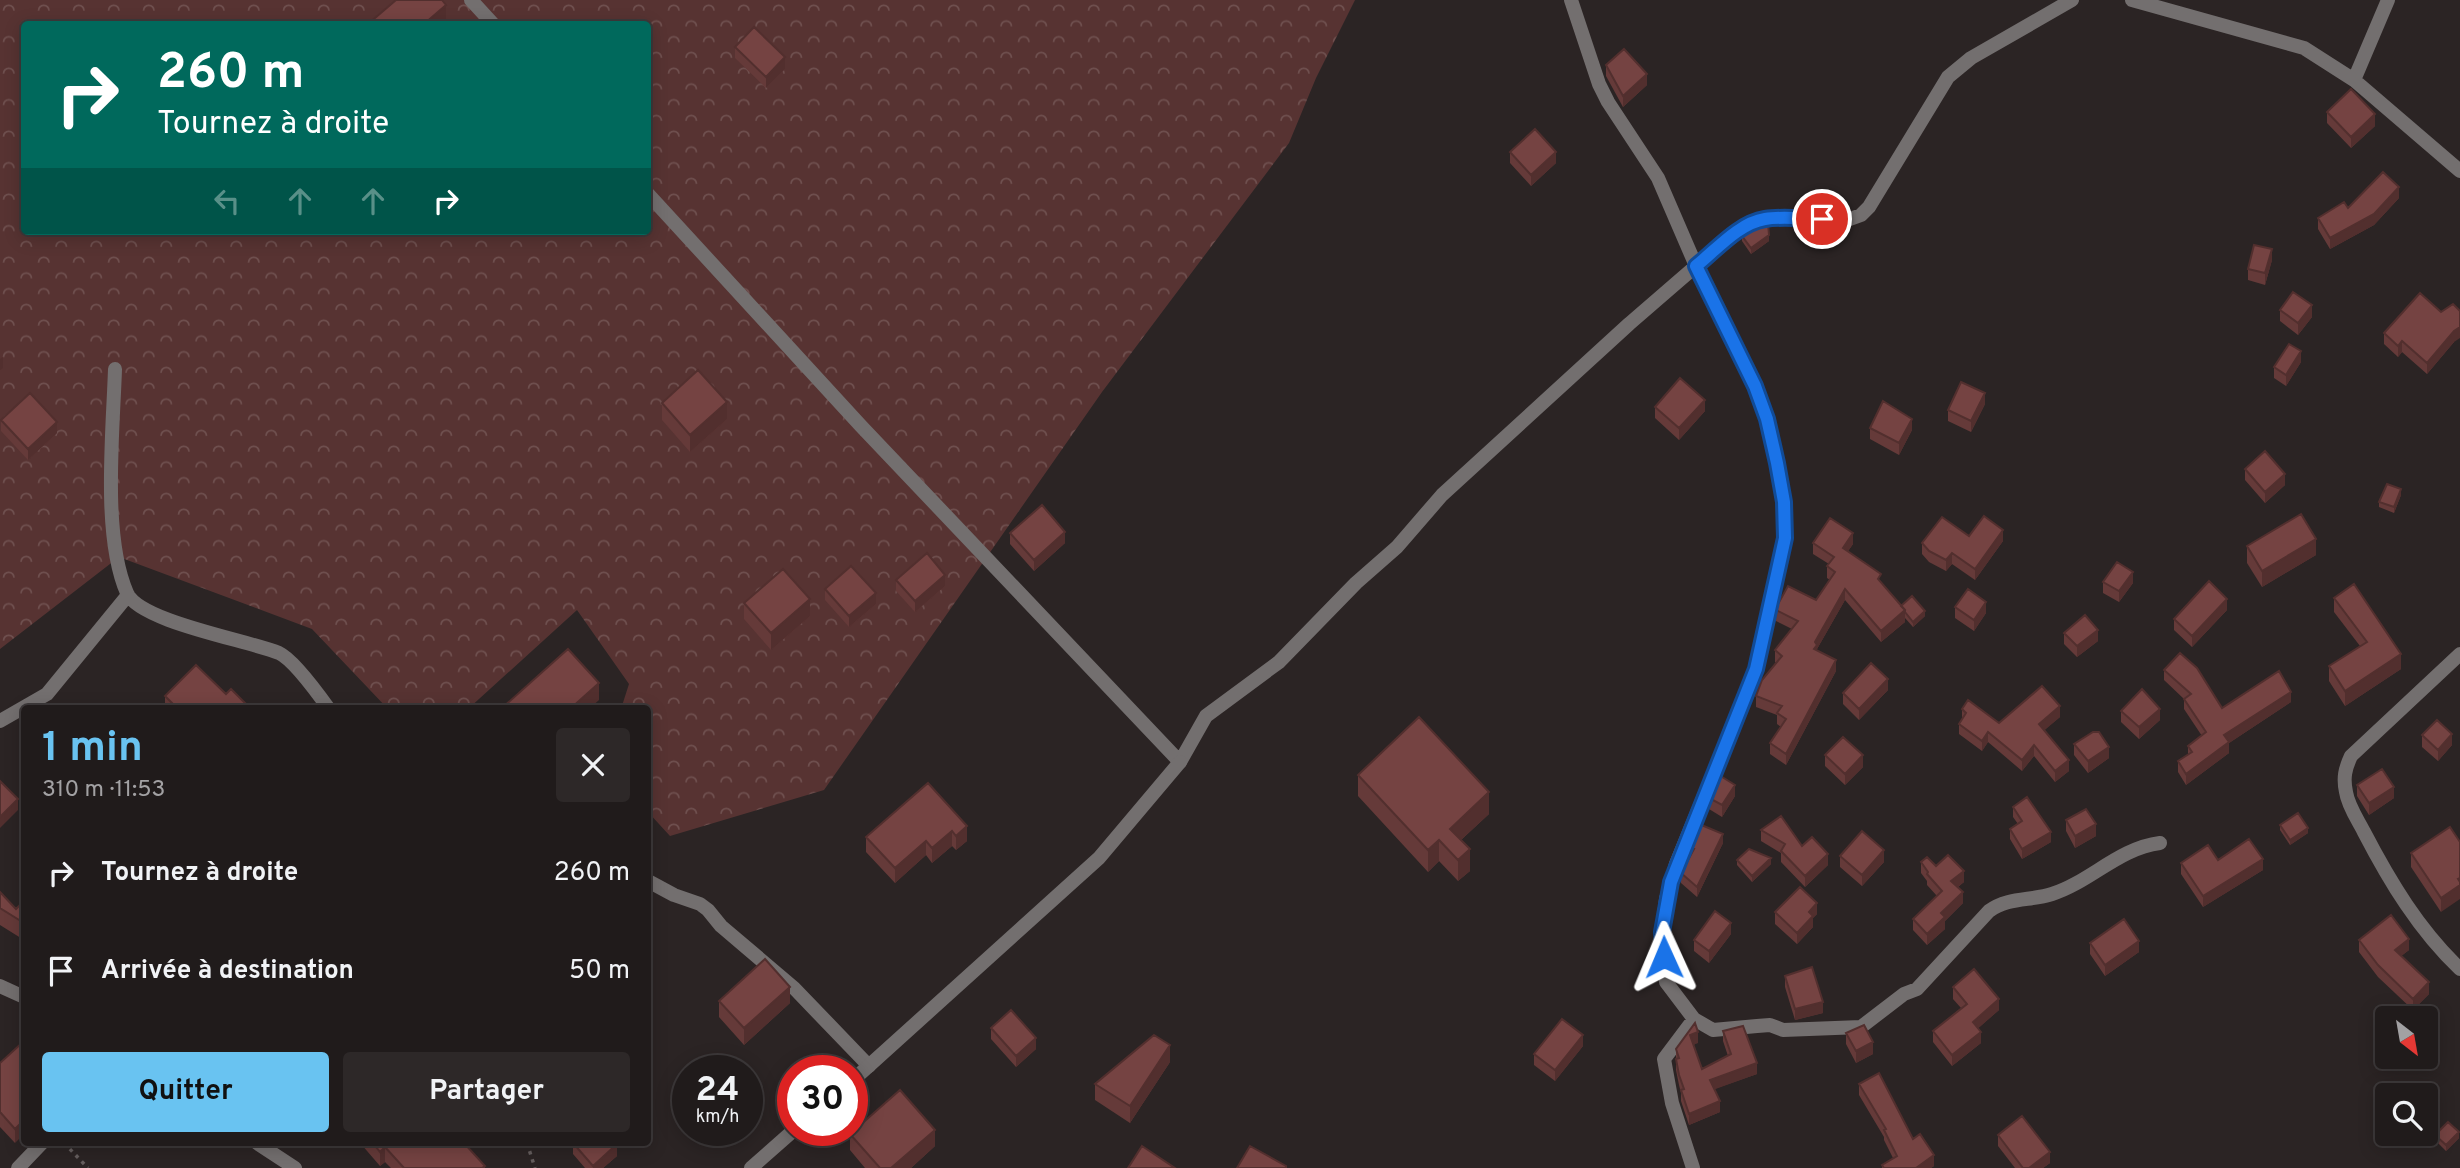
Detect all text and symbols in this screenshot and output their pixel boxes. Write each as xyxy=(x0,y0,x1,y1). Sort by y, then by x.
text: 260 m xyxy=(157,44,304,106)
icon: right xyxy=(42,49,133,140)
text: Tournez à droite xyxy=(157,105,389,145)
icon: left xyxy=(208,182,246,220)
icon: ahead xyxy=(281,182,319,220)
icon: ahead xyxy=(354,182,392,220)
icon: right xyxy=(427,182,465,220)
pin xyxy=(1792,189,1852,249)
icon: arrive xyxy=(1803,200,1841,238)
text: 1 min xyxy=(42,723,143,776)
button: close xyxy=(556,728,630,802)
text: 310 m · 11:53 xyxy=(42,776,165,805)
icon: right xyxy=(42,854,80,892)
text: Tournez à droite xyxy=(101,857,298,890)
text: 260 m xyxy=(554,857,630,890)
position arrow xyxy=(1627,920,1701,994)
icon: arrive xyxy=(42,952,80,990)
text: Arrivée à destination xyxy=(101,955,354,988)
text: 50 m xyxy=(569,955,630,988)
north arrow xyxy=(2375,1006,2438,1069)
map controls xyxy=(2375,1006,2438,1146)
button: Quitter xyxy=(42,1052,329,1132)
button: Partager xyxy=(343,1052,630,1132)
speed limit sign: 30 xyxy=(777,1055,868,1146)
text: 24 xyxy=(696,1069,739,1113)
button: search xyxy=(2375,1083,2438,1146)
text: km/h xyxy=(696,1106,739,1129)

